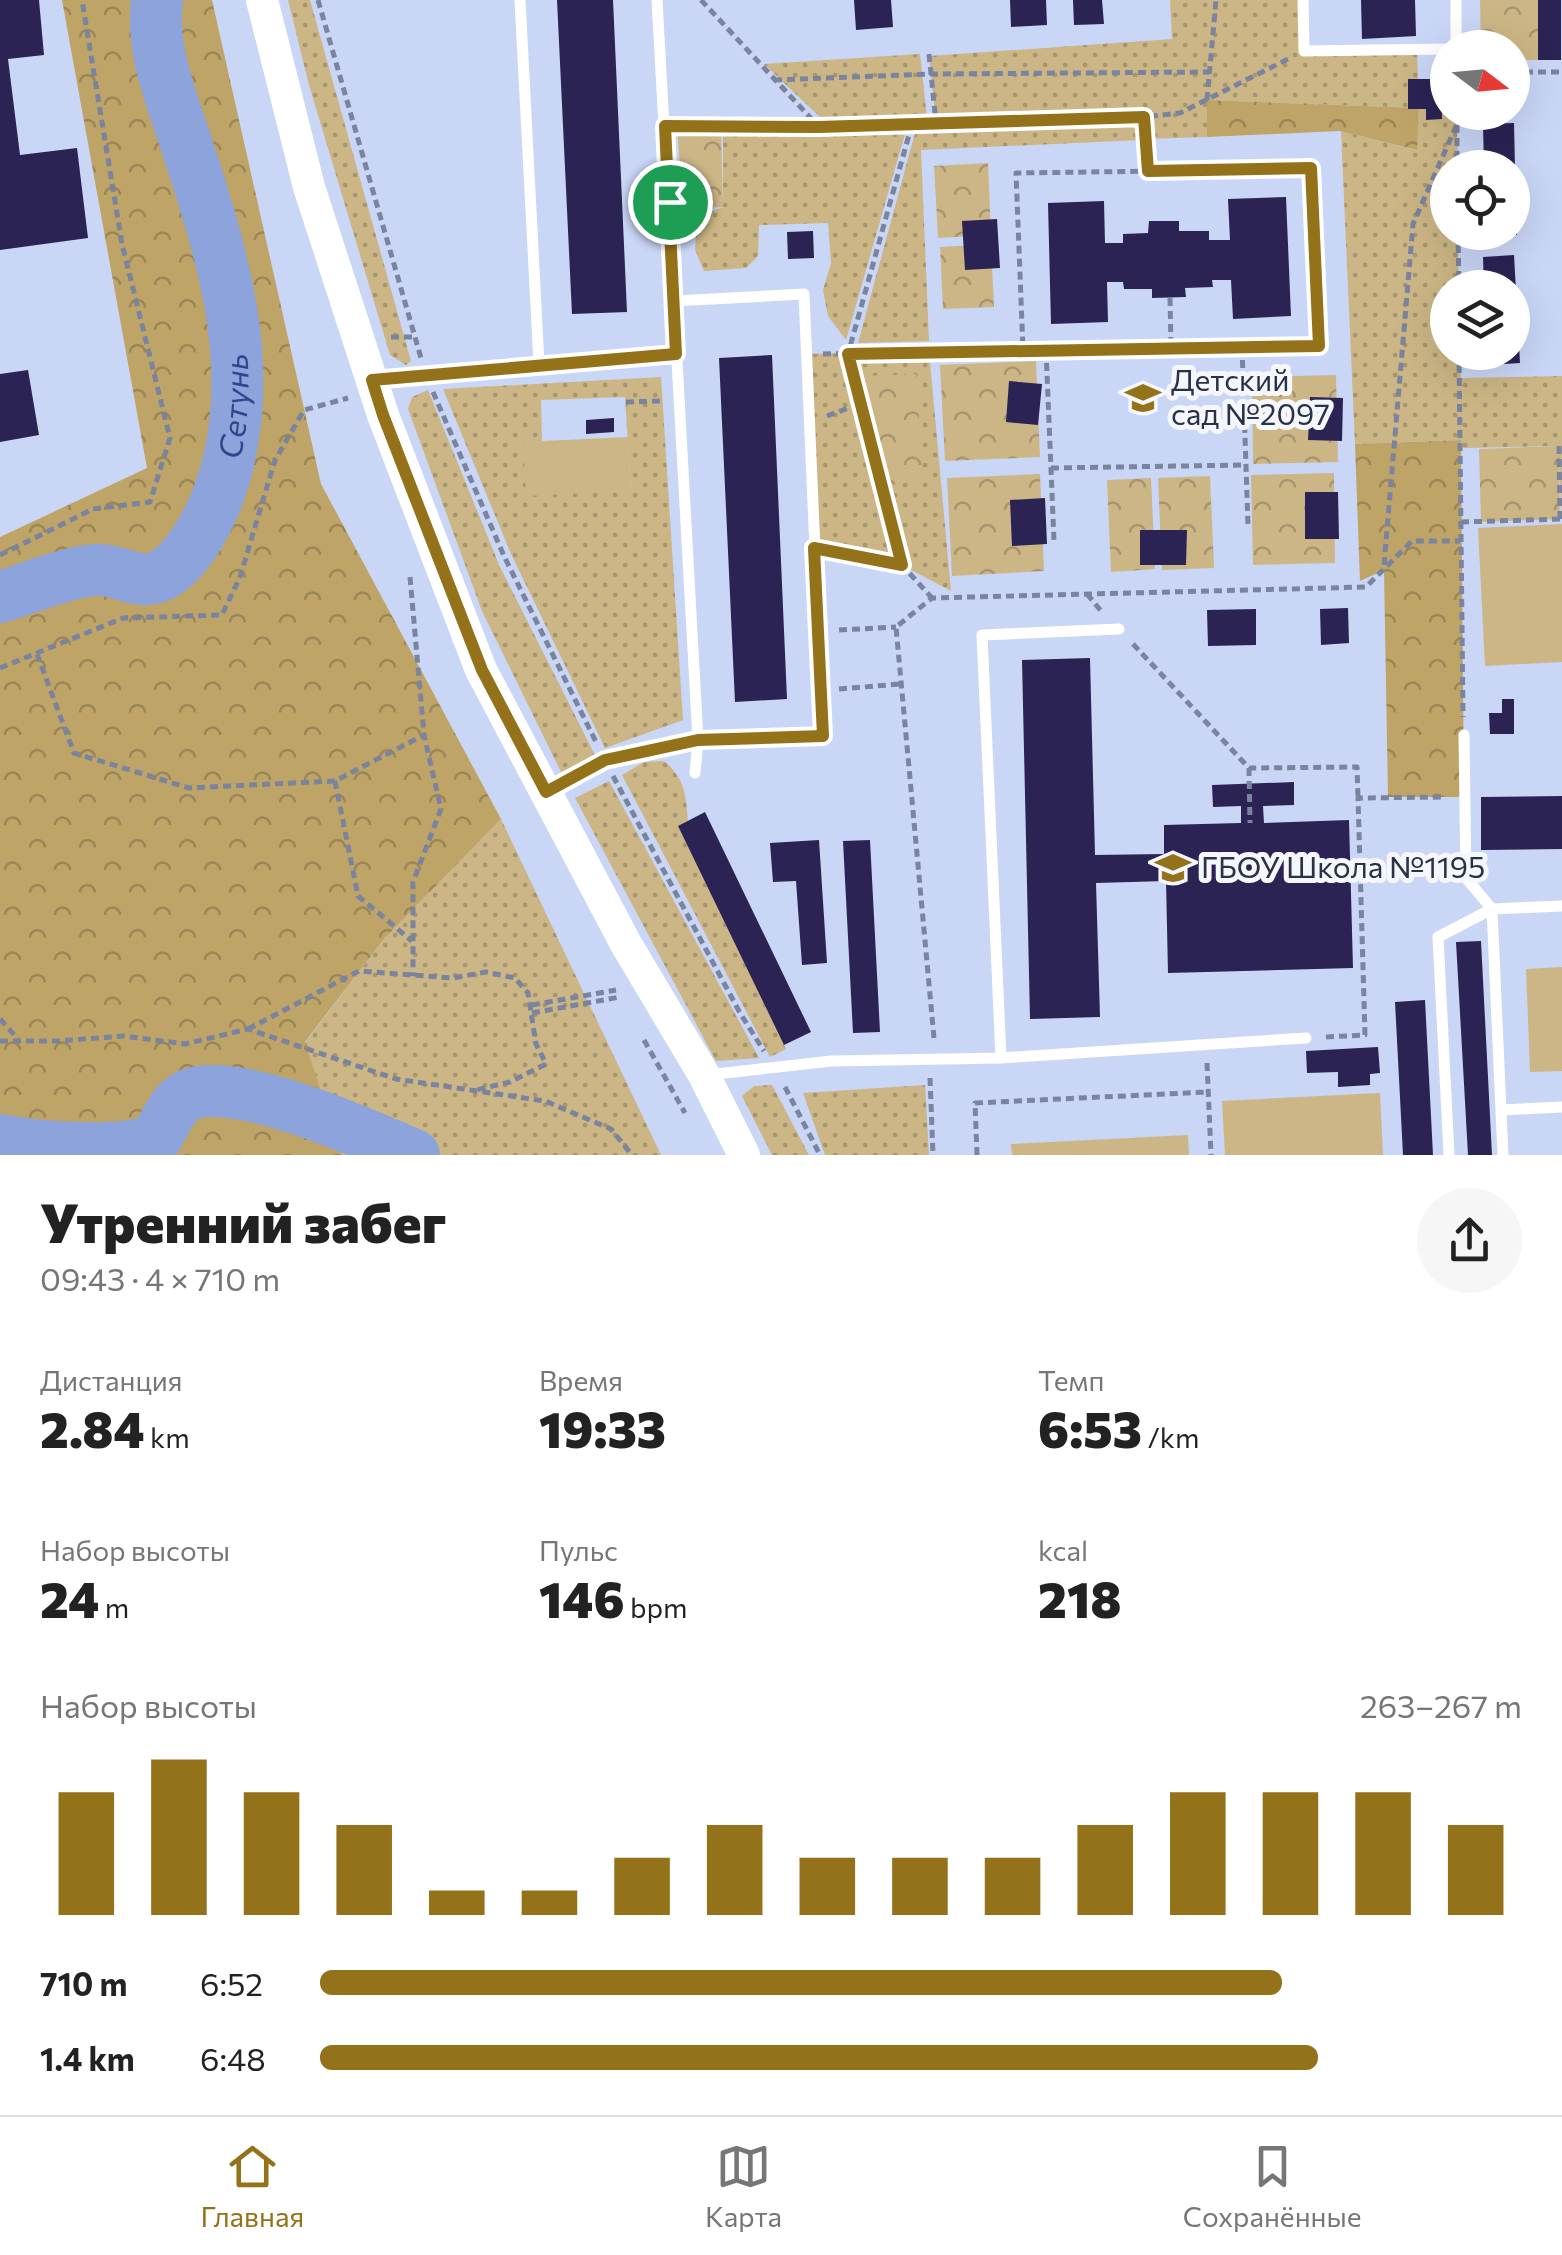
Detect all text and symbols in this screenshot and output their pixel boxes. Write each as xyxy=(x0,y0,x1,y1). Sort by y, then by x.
north arrow xyxy=(1430,30,1530,130)
map controls xyxy=(1430,30,1530,370)
button: locate xyxy=(1430,150,1530,250)
pin xyxy=(628,160,713,245)
icon: arrive xyxy=(643,175,698,230)
button: layers xyxy=(1430,270,1530,370)
water label: Сетунь xyxy=(208,353,256,462)
place label: Детский сад №2097 xyxy=(1171,360,1330,431)
school or university icon: Детский сад №2097 xyxy=(1124,379,1162,417)
place label: ГБОУ Школа №1195 xyxy=(1201,847,1485,884)
school or university icon: ГБОУ Школа №1195 xyxy=(1154,849,1192,887)
text: Утренний забег xyxy=(40,1187,446,1254)
button: share xyxy=(1417,1188,1522,1293)
text: 09:43 · 4 × 710 m xyxy=(40,1258,280,1298)
text: Дистанция xyxy=(40,1363,183,1397)
text: Время xyxy=(539,1363,623,1397)
text: Темп xyxy=(1038,1363,1104,1397)
text: 2.84 xyxy=(40,1397,145,1458)
text: 19:33 xyxy=(539,1397,666,1458)
text: 6:53 xyxy=(1038,1397,1142,1458)
text: km xyxy=(145,1420,190,1454)
text: /km xyxy=(1142,1420,1199,1454)
text: Набор высоты xyxy=(40,1533,230,1567)
text: Пульс xyxy=(539,1533,618,1567)
text: kcal xyxy=(1038,1533,1088,1567)
text: 24 xyxy=(40,1567,99,1628)
text: 146 xyxy=(539,1567,625,1628)
text: 218 xyxy=(1038,1567,1121,1628)
text: m xyxy=(99,1590,129,1624)
text: bpm xyxy=(625,1590,687,1624)
text: Набор высоты xyxy=(40,1685,257,1725)
text: 263–267 m xyxy=(1360,1685,1522,1725)
text: 710 m xyxy=(40,1963,127,2003)
text: 6:52 xyxy=(200,1963,263,2003)
text: 1.4 km xyxy=(40,2038,135,2078)
text: 6:48 xyxy=(200,2038,266,2078)
tab: Главная xyxy=(200,2139,304,2233)
tab: Карта xyxy=(705,2139,782,2233)
tab: Сохранённые xyxy=(1183,2139,1362,2233)

